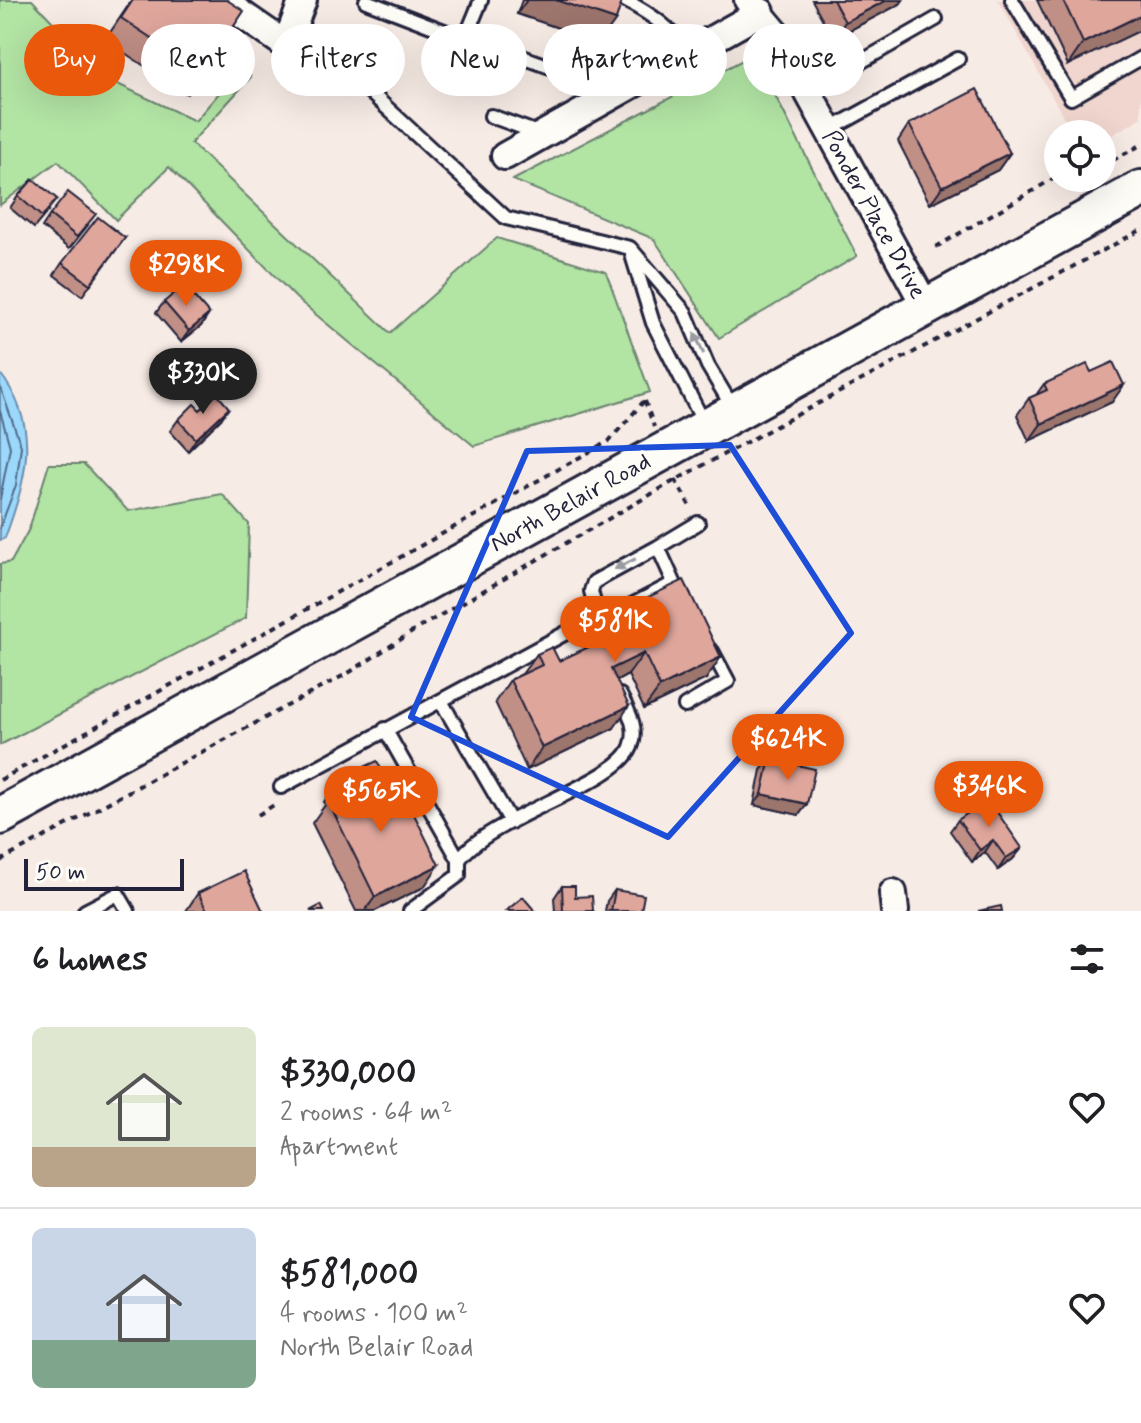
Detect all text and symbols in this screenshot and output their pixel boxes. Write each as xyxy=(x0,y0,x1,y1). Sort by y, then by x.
chip: Buy xyxy=(24,24,125,96)
chip: Rent xyxy=(141,24,255,96)
chip: Filters xyxy=(271,24,405,96)
chip: New xyxy=(421,24,527,96)
chip: Apartment xyxy=(543,24,727,96)
chip: House xyxy=(743,24,865,96)
map controls xyxy=(1044,120,1116,192)
button: locate xyxy=(1044,120,1116,192)
street label: Ponder Place Drive xyxy=(814,125,933,305)
pin: $298K xyxy=(130,240,242,308)
text: $298K xyxy=(148,249,224,283)
one-way arrow xyxy=(692,331,705,355)
pin: $330K xyxy=(147,348,259,416)
text: $330K xyxy=(167,357,239,391)
street label: North Belair Road xyxy=(485,446,656,560)
one-way arrow xyxy=(613,557,636,570)
pin: $581K xyxy=(559,596,671,664)
text: $581K xyxy=(578,605,652,639)
pin: $624K xyxy=(732,714,844,782)
text: $624K xyxy=(750,723,826,757)
pin: $346K xyxy=(933,761,1045,829)
pin: $565K xyxy=(325,766,437,834)
text: $346K xyxy=(952,770,1026,804)
text: $565K xyxy=(342,775,420,809)
scale bar xyxy=(24,855,184,891)
text: 50 m xyxy=(36,859,85,887)
text: 6 homes xyxy=(32,937,147,982)
icon: filters xyxy=(1065,937,1109,981)
text: $330,000 xyxy=(280,1051,416,1096)
icon: home xyxy=(96,1059,192,1155)
icon: heart xyxy=(1065,1085,1109,1129)
text: 2 rooms · 64 m² xyxy=(280,1096,452,1130)
text: Apartment xyxy=(280,1130,398,1164)
text: $581,000 xyxy=(280,1252,419,1297)
icon: home xyxy=(96,1260,192,1356)
icon: heart xyxy=(1065,1286,1109,1330)
text: 4 rooms · 100 m² xyxy=(280,1297,468,1331)
text: North Belair Road xyxy=(280,1331,473,1365)

